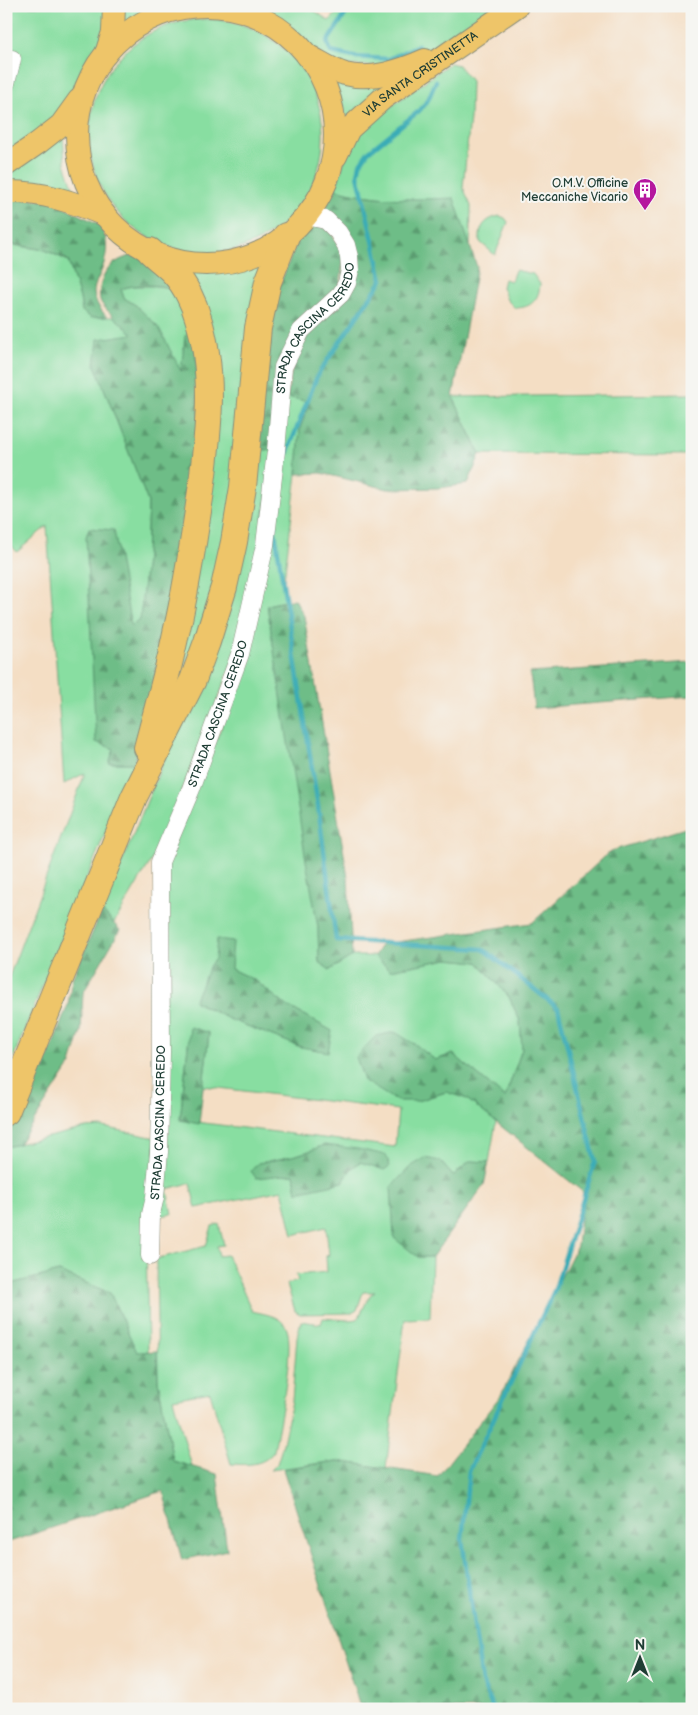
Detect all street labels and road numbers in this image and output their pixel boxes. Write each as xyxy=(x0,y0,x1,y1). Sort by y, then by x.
street label: VIA SANTA CRISTINETTA xyxy=(360,28,481,121)
street label: STRADA CASCINA CEREDO xyxy=(274,262,358,394)
street label: STRADA CASCINA CEREDO xyxy=(185,639,251,789)
street label: STRADA CASCINA CEREDO xyxy=(148,1045,169,1201)

